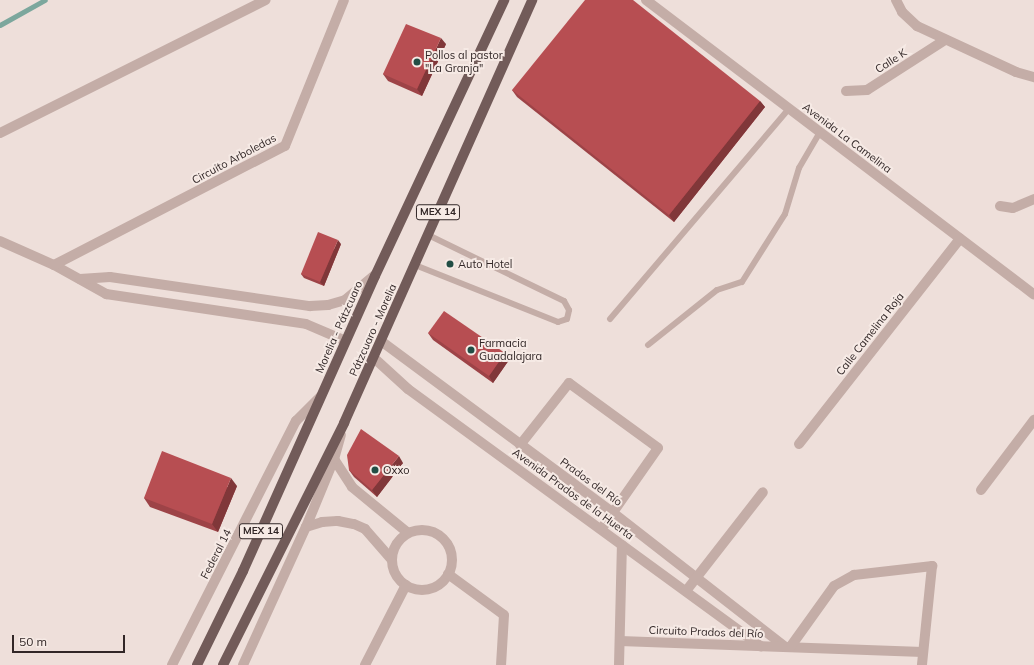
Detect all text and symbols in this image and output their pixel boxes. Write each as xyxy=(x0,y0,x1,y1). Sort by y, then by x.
street label: Calle K xyxy=(873,46,909,76)
place label: Pollos al pastor "La Granja" xyxy=(425,49,503,75)
marker: Pollos al pastor "La Granja" xyxy=(412,57,422,67)
street label: Avenida La Camelina xyxy=(800,100,894,176)
street label: Circuito Arboledas xyxy=(190,131,278,187)
road number: MEX 14 xyxy=(415,204,461,220)
place label: Auto Hotel xyxy=(458,257,512,271)
marker: Auto Hotel xyxy=(445,259,455,269)
street label: Morelia - Pátzcuaro xyxy=(313,279,365,375)
street label: Pátzcuaro - Morelia xyxy=(347,282,399,378)
street label: Calle Camelina Roja xyxy=(833,290,907,378)
place label: Farmacia Guadalajara xyxy=(479,337,542,363)
marker: Farmacia Guadalajara xyxy=(466,345,476,355)
street label: Avenida Prados de la Huerta xyxy=(510,446,636,542)
street label: Prados del Río xyxy=(557,455,625,509)
place label: Oxxo xyxy=(383,463,409,477)
marker: Oxxo xyxy=(370,465,380,475)
road number: MEX 14 xyxy=(238,523,284,539)
street label: Federal 14 xyxy=(198,527,234,581)
street label: Circuito Prados del Río xyxy=(648,623,764,641)
scale bar xyxy=(14,627,127,653)
text: 50 m xyxy=(19,634,47,649)

